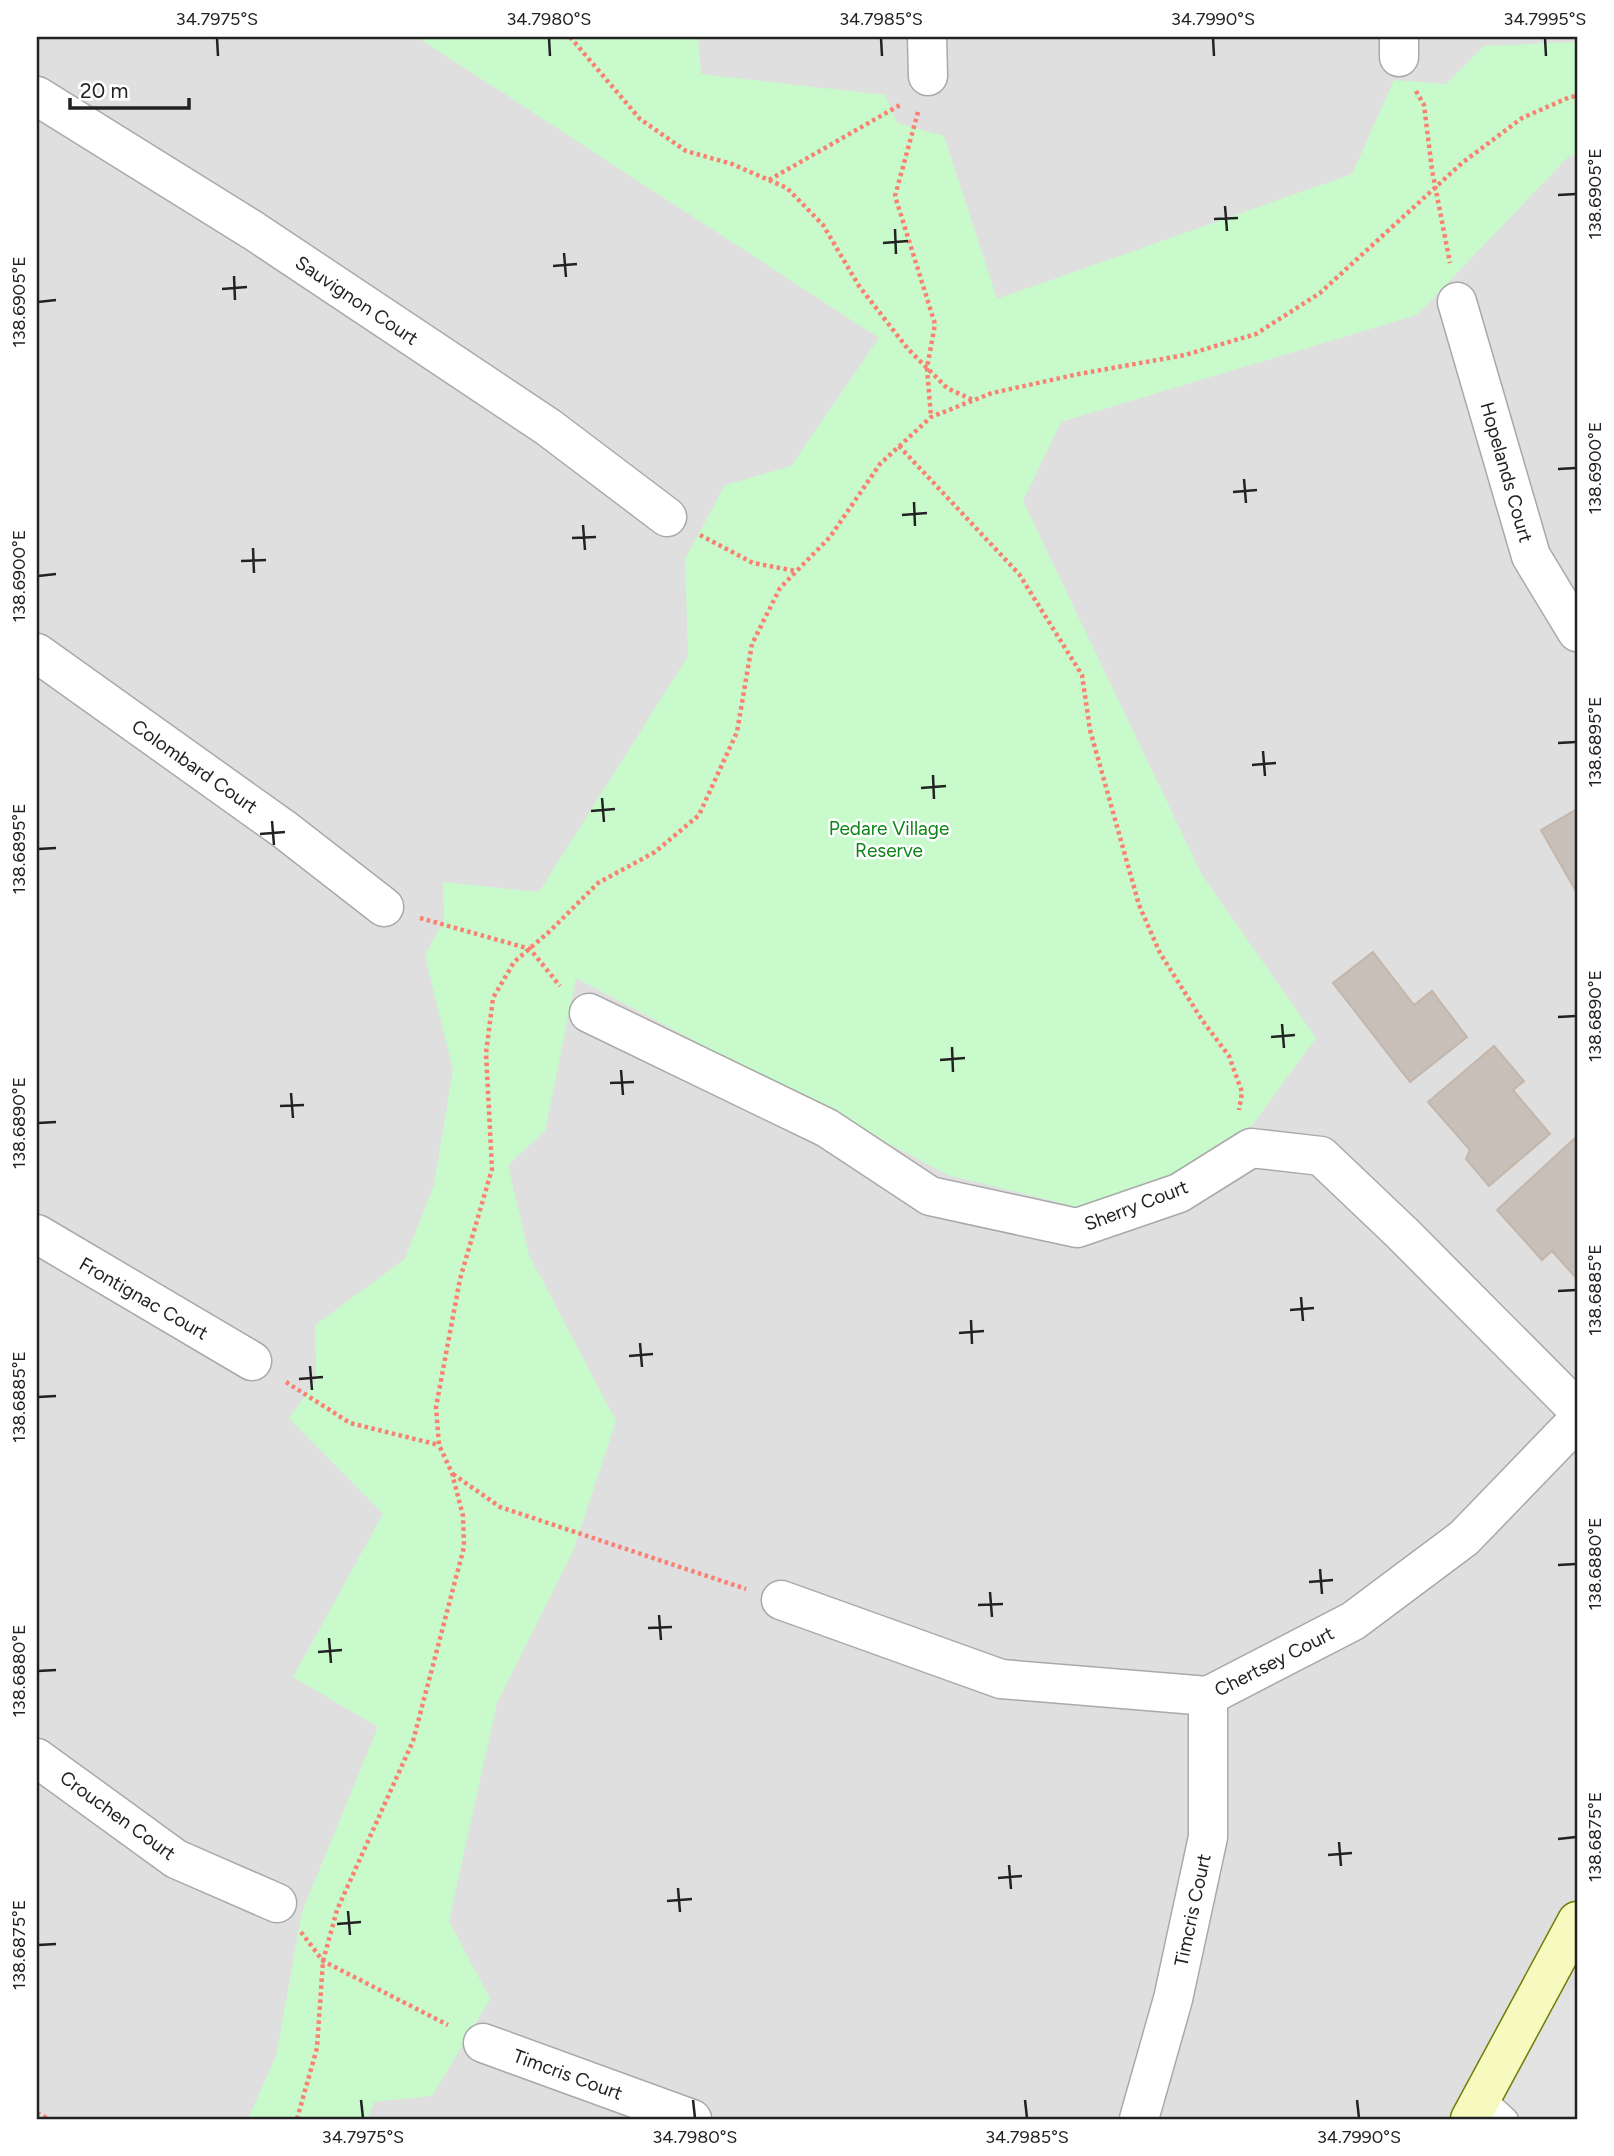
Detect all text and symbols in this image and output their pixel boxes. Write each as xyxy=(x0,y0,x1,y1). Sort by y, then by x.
text: 34.7975°S xyxy=(176,8,258,30)
text: 34.7980°S xyxy=(507,8,591,30)
text: 34.7985°S xyxy=(839,8,923,30)
text: 34.7990°S xyxy=(1171,8,1255,30)
text: 34.7995°S xyxy=(1504,8,1586,30)
scale bar xyxy=(70,66,189,110)
text: 20 m xyxy=(80,78,128,103)
text: 138.6905°E xyxy=(1584,148,1606,240)
street label: Sauvignon Court xyxy=(291,251,423,350)
text: 138.6905°E xyxy=(8,256,30,348)
street label: Hopelands Court xyxy=(1475,399,1538,545)
text: 138.6900°E xyxy=(1584,422,1606,514)
text: 138.6900°E xyxy=(8,530,30,622)
text: 138.6895°E xyxy=(1584,696,1606,788)
street label: Colombard Court xyxy=(127,715,262,818)
text: 138.6895°E xyxy=(8,803,30,895)
park label: Pedare Village Reserve xyxy=(829,817,949,862)
text: 138.6890°E xyxy=(1584,970,1606,1062)
text: 138.6890°E xyxy=(8,1077,30,1169)
street label: Sherry Court xyxy=(1081,1175,1191,1236)
text: 138.6885°E xyxy=(1584,1244,1606,1336)
street label: Frontignac Court xyxy=(75,1252,212,1345)
text: 138.6885°E xyxy=(8,1351,30,1443)
text: 138.6880°E xyxy=(1584,1517,1606,1611)
street label: Chertsey Court xyxy=(1211,1621,1338,1701)
text: 138.6880°E xyxy=(8,1624,30,1718)
street label: Crouchen Court xyxy=(55,1766,180,1865)
text: 138.6875°E xyxy=(1584,1792,1606,1882)
street label: Timcris Court xyxy=(1169,1852,1216,1969)
text: 138.6875°E xyxy=(8,1900,30,1990)
street label: Timcris Court xyxy=(510,2044,626,2105)
text: 34.7975°S xyxy=(322,2126,404,2148)
text: 34.7980°S xyxy=(653,2126,737,2148)
text: 34.7985°S xyxy=(985,2126,1069,2148)
text: 34.7990°S xyxy=(1317,2126,1401,2148)

